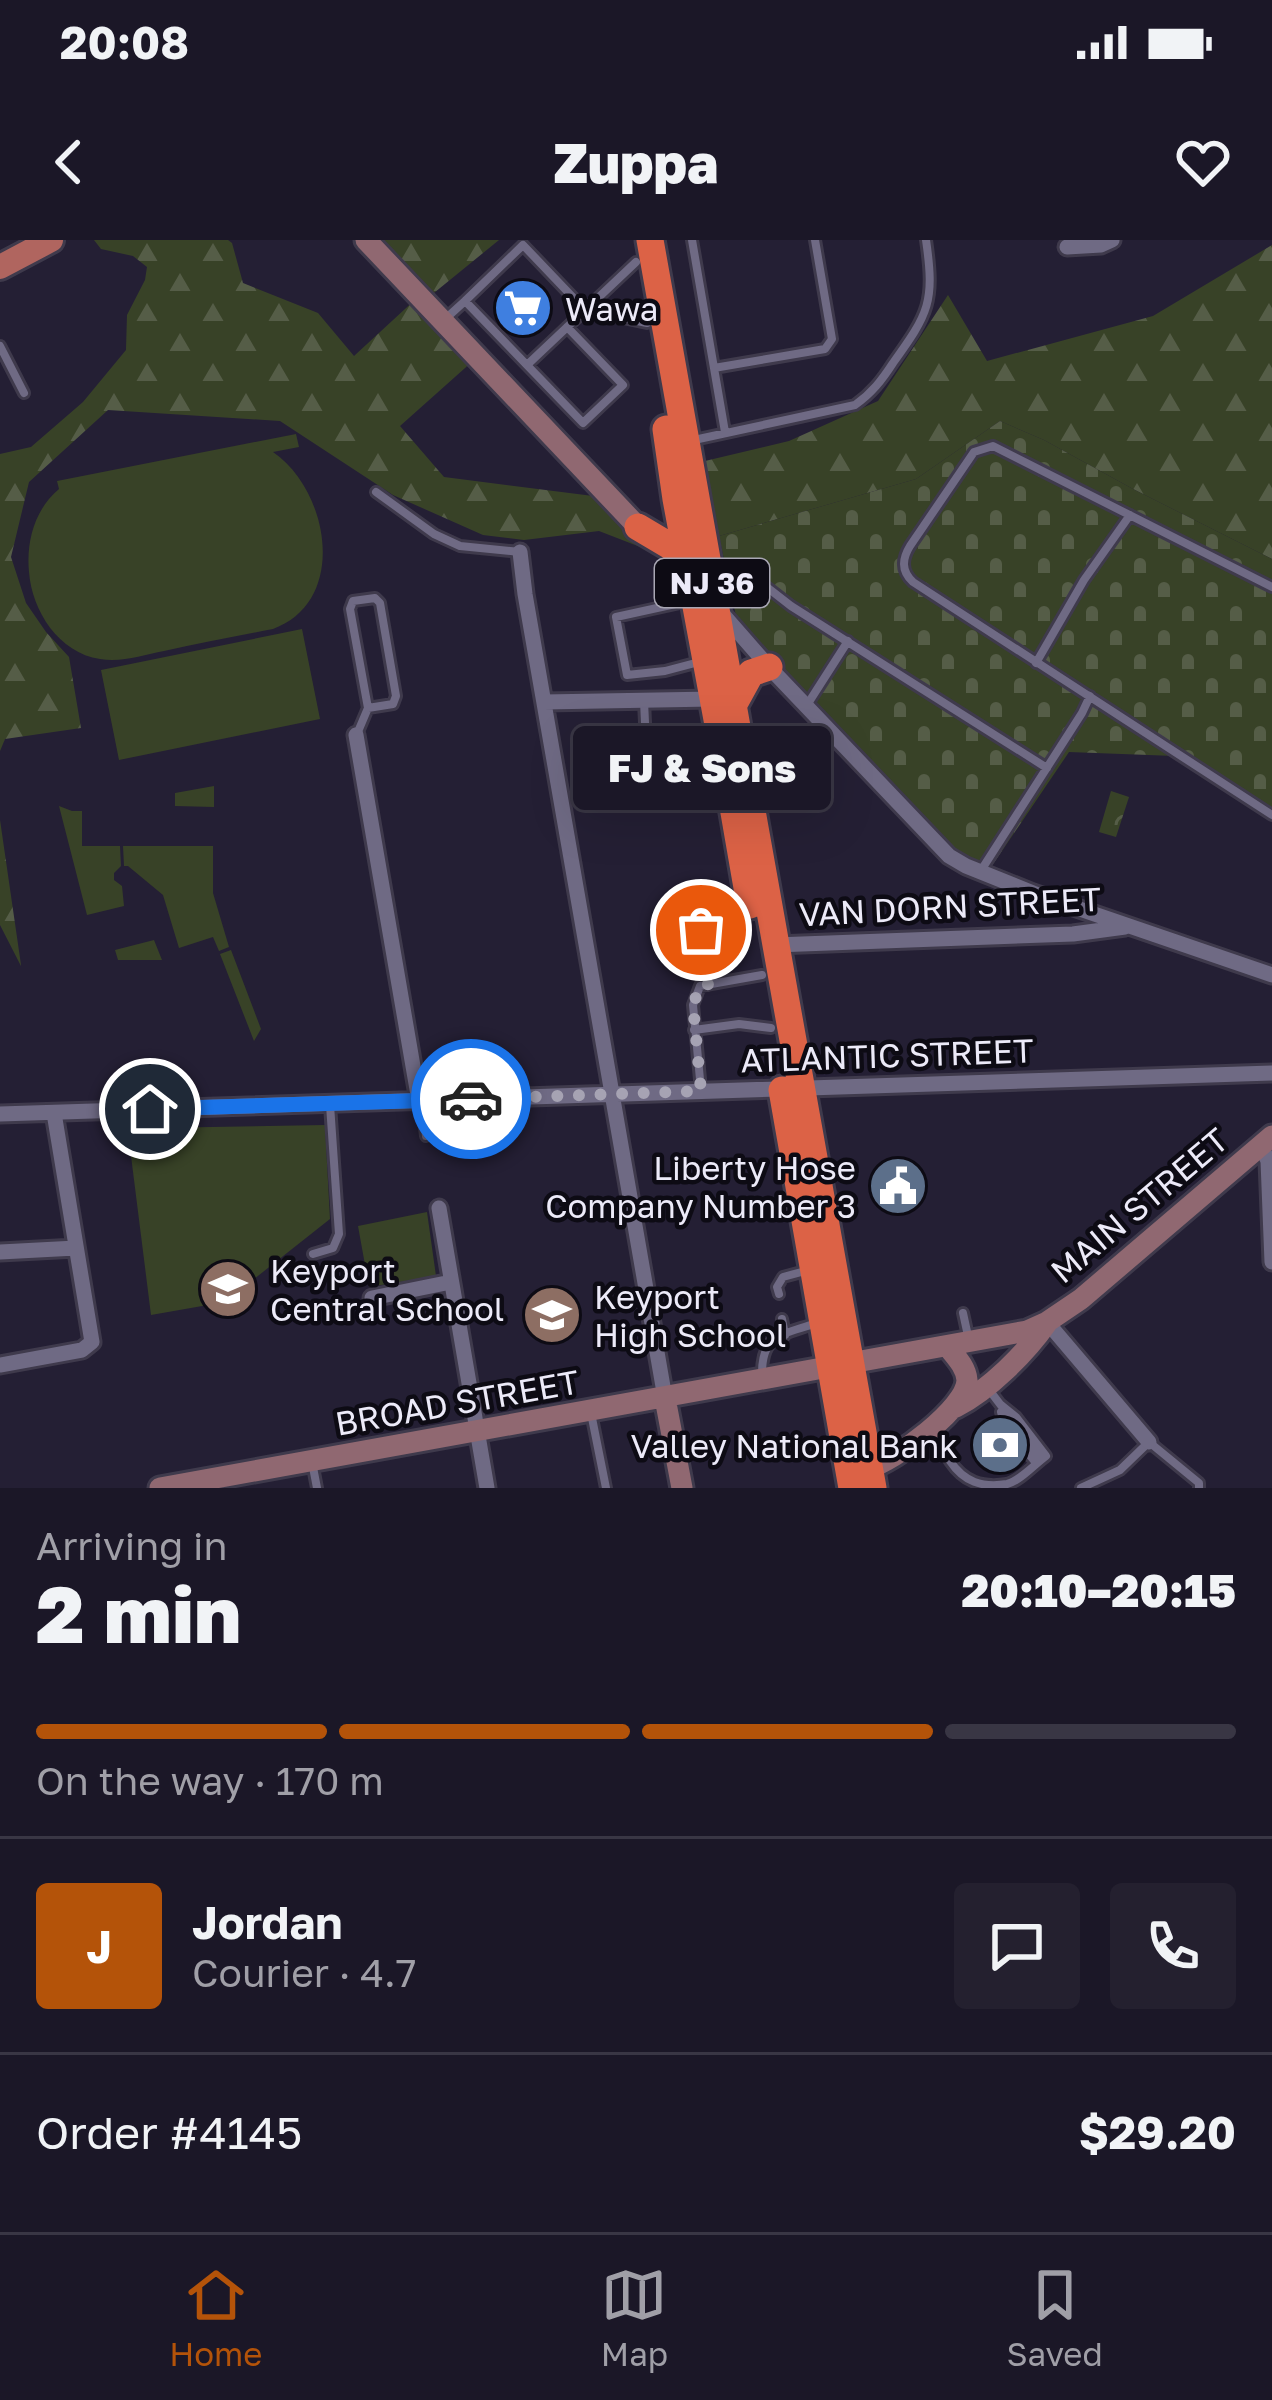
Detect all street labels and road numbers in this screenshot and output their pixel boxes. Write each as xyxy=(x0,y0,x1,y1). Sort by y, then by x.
road number: NJ 36 xyxy=(655,559,769,607)
street label: VAN DORN STREET xyxy=(798,879,1102,933)
street label: ATLANTIC STREET xyxy=(740,1030,1034,1080)
street label: MAIN STREET xyxy=(1043,1120,1235,1290)
street label: BROAD STREET xyxy=(332,1361,582,1443)

